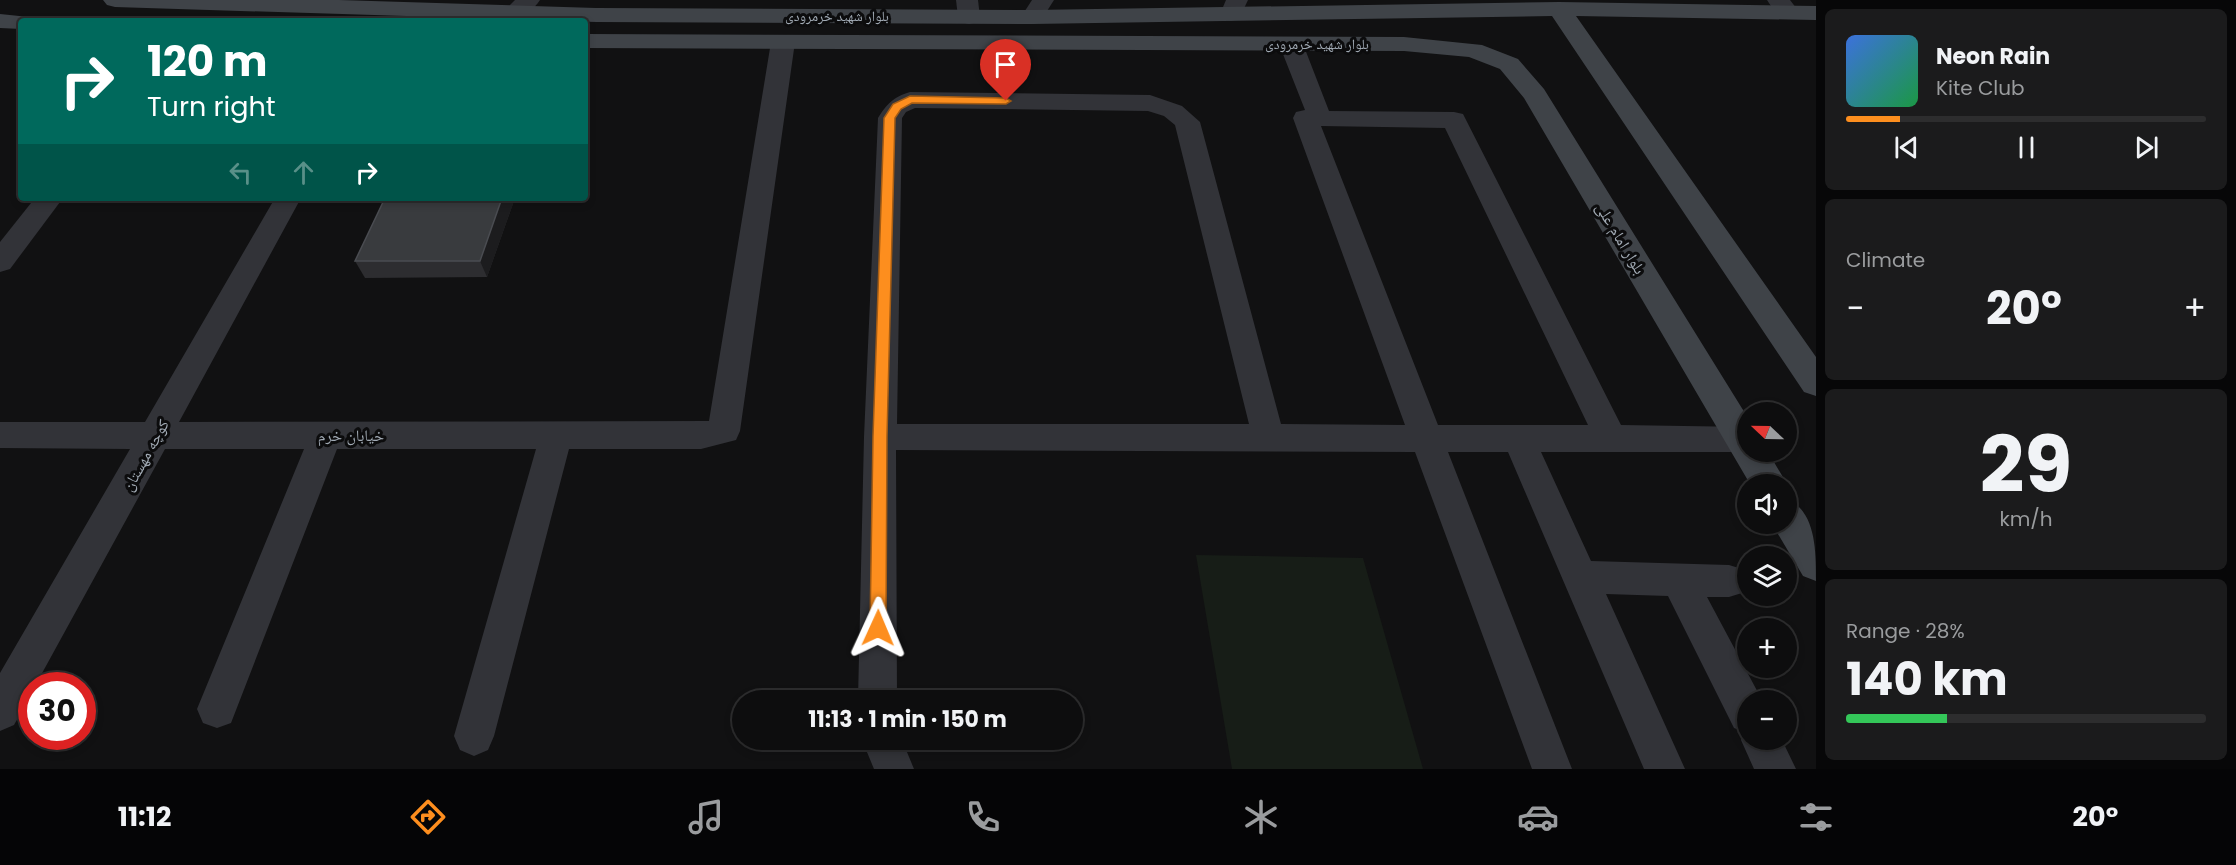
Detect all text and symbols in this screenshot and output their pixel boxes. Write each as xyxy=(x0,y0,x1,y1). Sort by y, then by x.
street label: بلوار شهید خرمرودی xyxy=(785,6,889,26)
text: 120 m xyxy=(147,32,268,91)
street label: بلوار شهید خرمرودی xyxy=(1265,34,1369,54)
pin xyxy=(980,39,1031,101)
text: Neon Rain xyxy=(1936,41,2050,72)
icon: right xyxy=(48,42,126,120)
icon: arrive xyxy=(989,48,1022,81)
text: Kite Club xyxy=(1936,74,2025,102)
text: Turn right xyxy=(147,88,276,125)
icon: previous xyxy=(1890,131,1923,164)
icon: pause xyxy=(2010,131,2043,164)
icon: next xyxy=(2130,131,2163,164)
icon: left xyxy=(224,156,257,189)
icon: ahead xyxy=(287,156,320,189)
icon: right xyxy=(350,156,383,189)
street label: بلوار امام على xyxy=(1590,198,1651,279)
text: Climate xyxy=(1846,246,1925,274)
text: 20° xyxy=(1986,277,2062,340)
text: − xyxy=(1846,285,1864,332)
text: + xyxy=(2183,285,2206,332)
north arrow xyxy=(1737,402,1797,462)
map controls xyxy=(1737,402,1797,750)
text: 29 xyxy=(1980,410,2072,519)
street label: کوچه مهستان xyxy=(116,415,175,495)
street label: خیابان خرم xyxy=(318,424,384,447)
button: sound xyxy=(1737,474,1797,534)
text: km/h xyxy=(1999,505,2053,533)
button: layers xyxy=(1737,546,1797,606)
position arrow xyxy=(846,596,910,660)
text: Range · 28% xyxy=(1846,617,1965,645)
button: + xyxy=(1737,618,1797,678)
text: 140 km xyxy=(1846,648,2008,711)
speed limit sign: 30 xyxy=(18,672,96,750)
button: − xyxy=(1737,690,1797,750)
text: 11:13 · 1 min · 150 m xyxy=(808,704,1007,735)
icon: directions xyxy=(407,796,449,838)
icon: music xyxy=(685,796,727,838)
icon: phone xyxy=(962,796,1004,838)
icon: climate xyxy=(1240,796,1282,838)
icon: car xyxy=(1517,796,1559,838)
icon: filters xyxy=(1795,796,1837,838)
text: 11:12 xyxy=(118,798,171,835)
text: 20° xyxy=(2073,798,2118,835)

